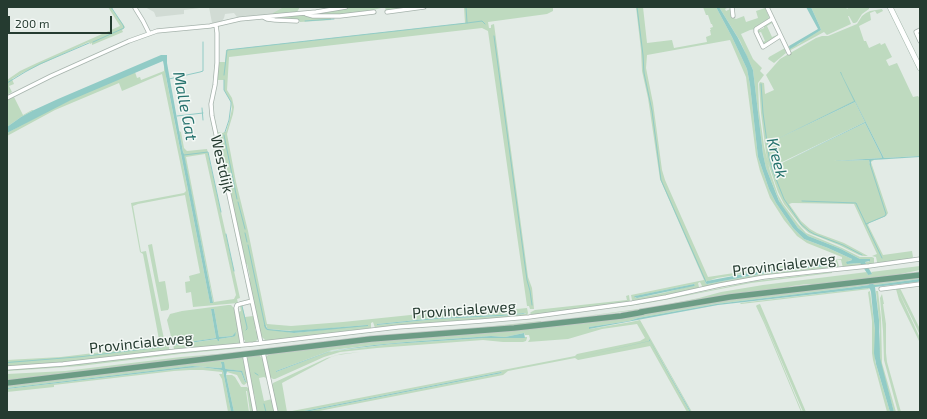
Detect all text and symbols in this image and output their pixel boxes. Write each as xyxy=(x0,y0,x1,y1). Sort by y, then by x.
scale bar xyxy=(10,8,114,34)
text: 200 m xyxy=(15,16,49,30)
water label: Malle Gat xyxy=(169,70,201,142)
street label: Westdijk xyxy=(207,133,237,195)
water label: Kreek xyxy=(762,136,792,180)
street label: Provincialeweg xyxy=(731,250,837,280)
street label: Provincialeweg xyxy=(411,297,517,323)
street label: Provincialeweg xyxy=(88,329,194,357)

